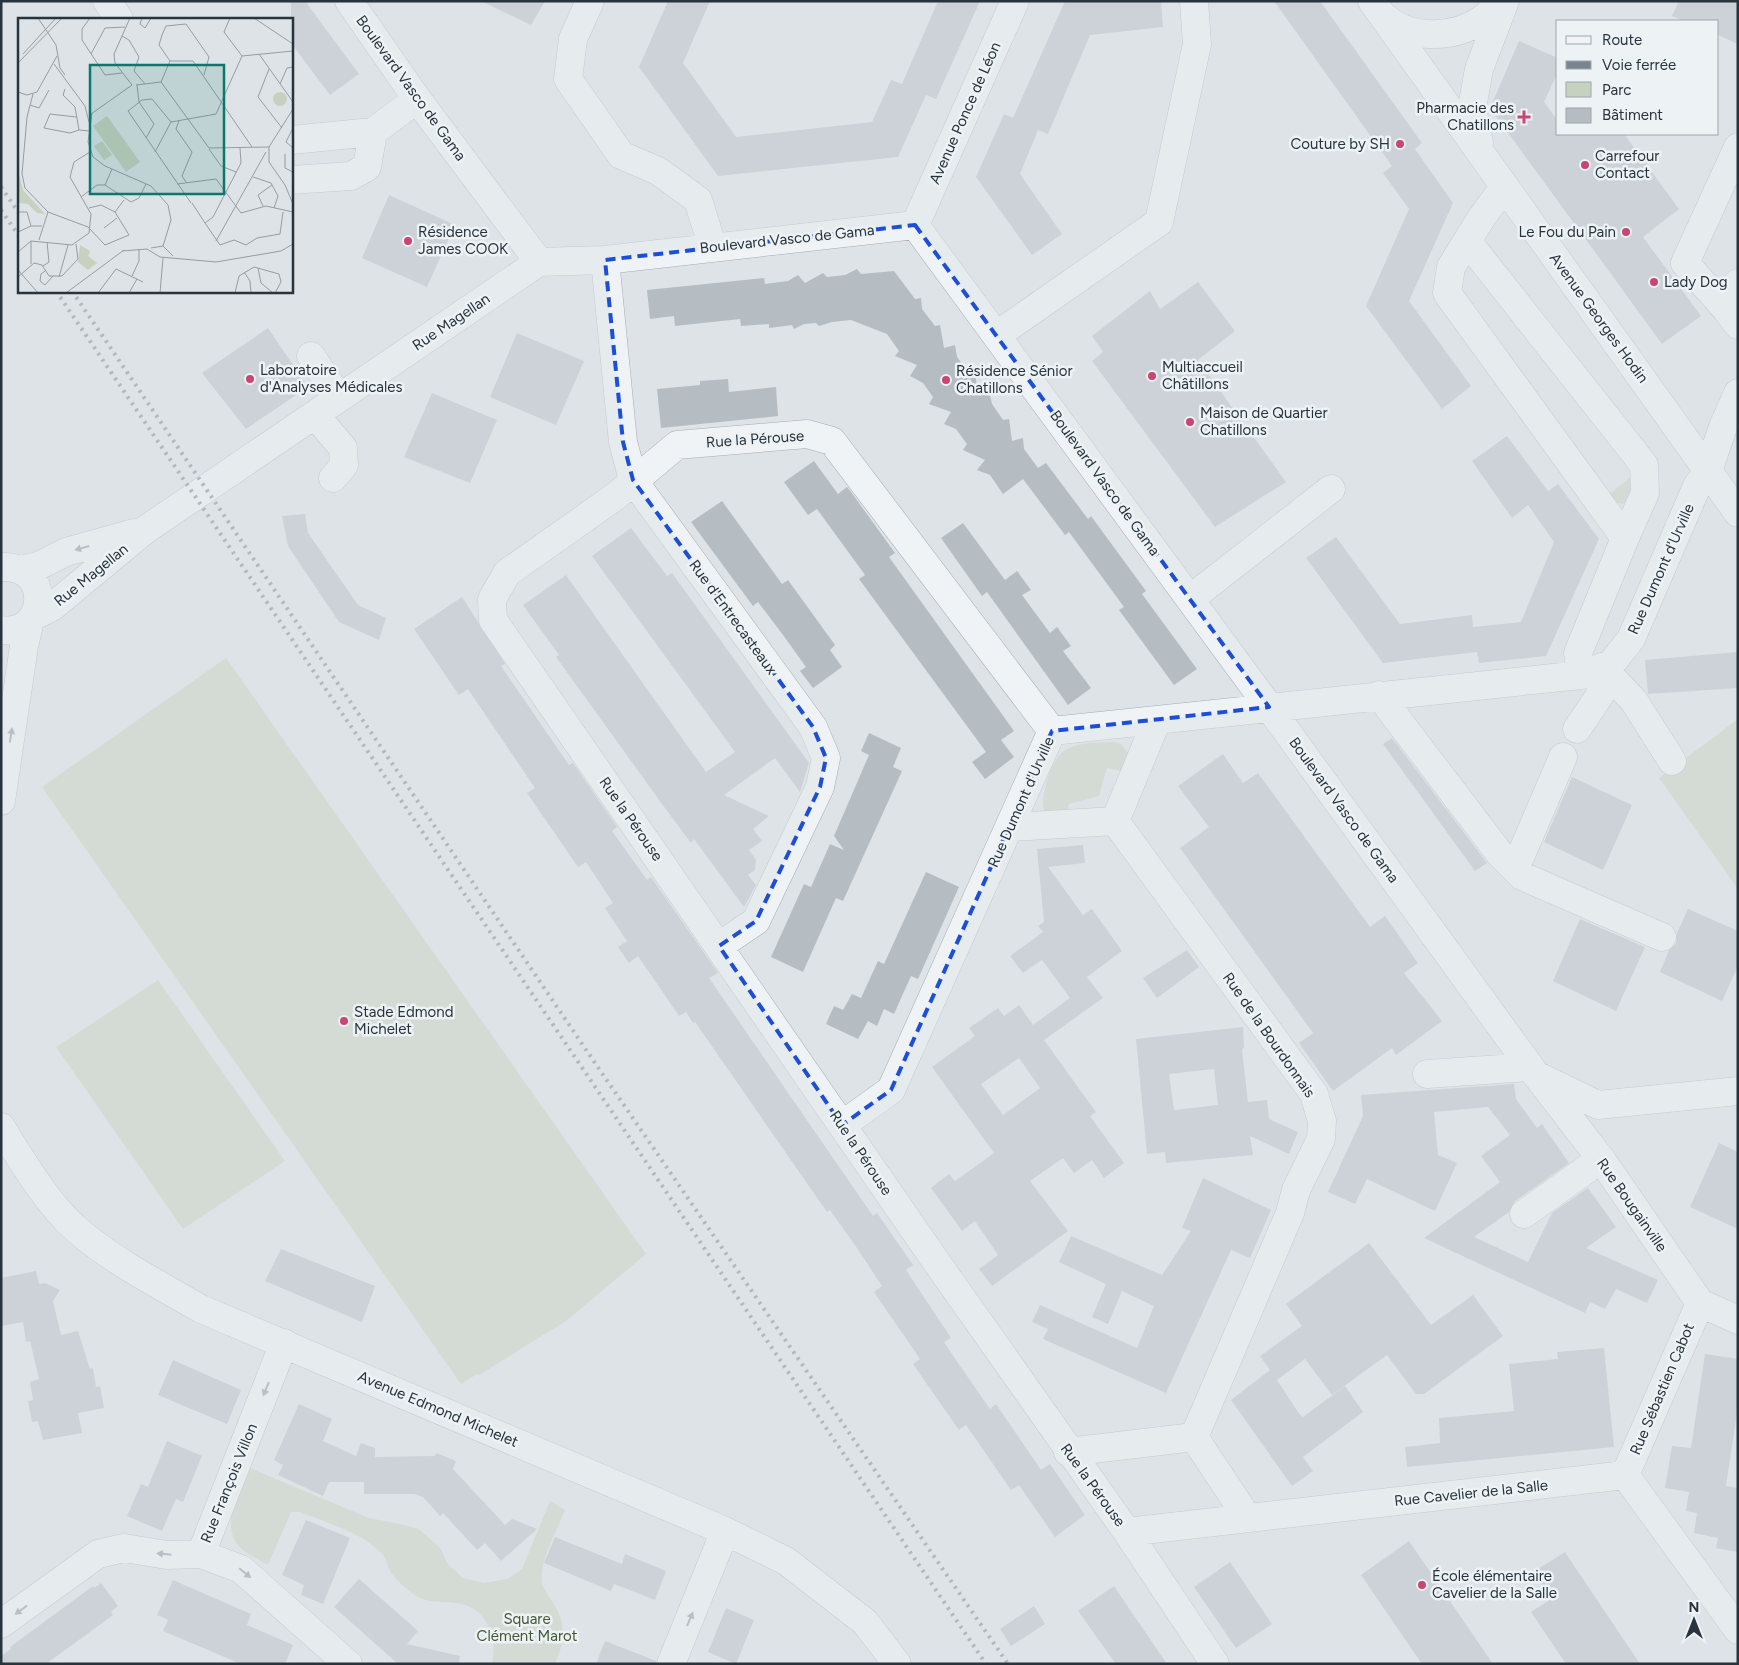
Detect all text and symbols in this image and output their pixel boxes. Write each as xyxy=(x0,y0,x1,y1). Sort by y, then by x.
street label: Boulevard Vasco de Gama xyxy=(352,12,470,164)
inset map xyxy=(18,18,292,292)
legend xyxy=(1556,20,1719,135)
text: Route xyxy=(1602,31,1642,49)
street label: Avenue Ponce de Léon xyxy=(925,39,1005,187)
text: Voie ferrée xyxy=(1602,56,1676,74)
text: Parc xyxy=(1602,81,1631,99)
place label: Pharmacie des Chatillons xyxy=(1416,99,1514,134)
text: Bâtiment xyxy=(1602,106,1663,124)
marker: Pharmacie des Chatillons xyxy=(1518,111,1530,123)
place label: Couture by SH xyxy=(1290,135,1390,153)
marker: Couture by SH xyxy=(1394,138,1406,150)
place label: Carrefour Contact xyxy=(1595,147,1659,182)
marker: Carrefour Contact xyxy=(1579,159,1591,171)
street label: Boulevard Vasco de Gama xyxy=(699,221,875,257)
place label: Résidence James COOK xyxy=(418,223,509,258)
place label: Le Fou du Pain xyxy=(1519,223,1616,241)
marker: Le Fou du Pain xyxy=(1620,226,1632,238)
marker: Résidence James COOK xyxy=(402,235,414,247)
street label: Avenue Georges Hodin xyxy=(1546,250,1652,386)
place label: Lady Dog xyxy=(1664,273,1728,291)
marker: Lady Dog xyxy=(1648,276,1660,288)
street label: Rue Magellan xyxy=(409,289,493,355)
place label: Multiaccueil Châtillons xyxy=(1162,358,1243,393)
place label: Laboratoire d'Analyses Médicales xyxy=(260,361,402,396)
place label: Résidence Sénior Chatillons xyxy=(956,362,1072,397)
marker: Multiaccueil Châtillons xyxy=(1146,370,1158,382)
marker: Laboratoire d'Analyses Médicales xyxy=(244,373,256,385)
marker: Résidence Sénior Chatillons xyxy=(940,374,952,386)
place label: Maison de Quartier Chatillons xyxy=(1200,404,1327,439)
street label: Boulevard Vasco de Gama xyxy=(1046,407,1164,559)
marker: Maison de Quartier Chatillons xyxy=(1184,416,1196,428)
street label: Rue la Pérouse xyxy=(705,427,805,451)
street label: Rue Dumont d'Urville xyxy=(1624,501,1698,637)
street label: Rue Magellan xyxy=(51,540,131,610)
one-way arrow xyxy=(74,544,89,552)
street label: Rue d'Entrecasteaux xyxy=(685,556,781,678)
one-way arrow xyxy=(8,727,16,743)
street label: Rue Dumont d'Urville xyxy=(984,734,1058,870)
street label: Boulevard Vasco de Gama xyxy=(1285,734,1403,886)
street label: Rue la Pérouse xyxy=(595,774,667,864)
street label: Rue de la Bourdonnais xyxy=(1219,969,1319,1101)
place label: Stade Edmond Michelet xyxy=(354,1003,453,1038)
marker: Stade Edmond Michelet xyxy=(338,1015,350,1027)
street label: Rue la Pérouse xyxy=(826,1107,896,1199)
street label: Rue Bougainville xyxy=(1593,1155,1671,1255)
street label: Rue Sébastien Cabot xyxy=(1626,1320,1698,1458)
street label: Avenue Edmond Michelet xyxy=(355,1367,521,1451)
one-way arrow xyxy=(262,1382,270,1396)
street label: Rue François Villon xyxy=(197,1421,261,1545)
street label: Rue la Pérouse xyxy=(1057,1440,1129,1530)
street label: Rue Cavelier de la Salle xyxy=(1393,1476,1549,1510)
one-way arrow xyxy=(156,1550,172,1558)
place label: École élémentaire Cavelier de la Salle xyxy=(1432,1567,1557,1602)
one-way arrow xyxy=(239,1568,252,1579)
marker: École élémentaire Cavelier de la Salle xyxy=(1416,1579,1428,1591)
north arrow xyxy=(1669,1595,1719,1645)
text: N xyxy=(1689,1599,1699,1616)
one-way arrow xyxy=(14,1605,28,1615)
park label: Square Clément Marot xyxy=(477,1610,578,1645)
one-way arrow xyxy=(686,1611,694,1626)

